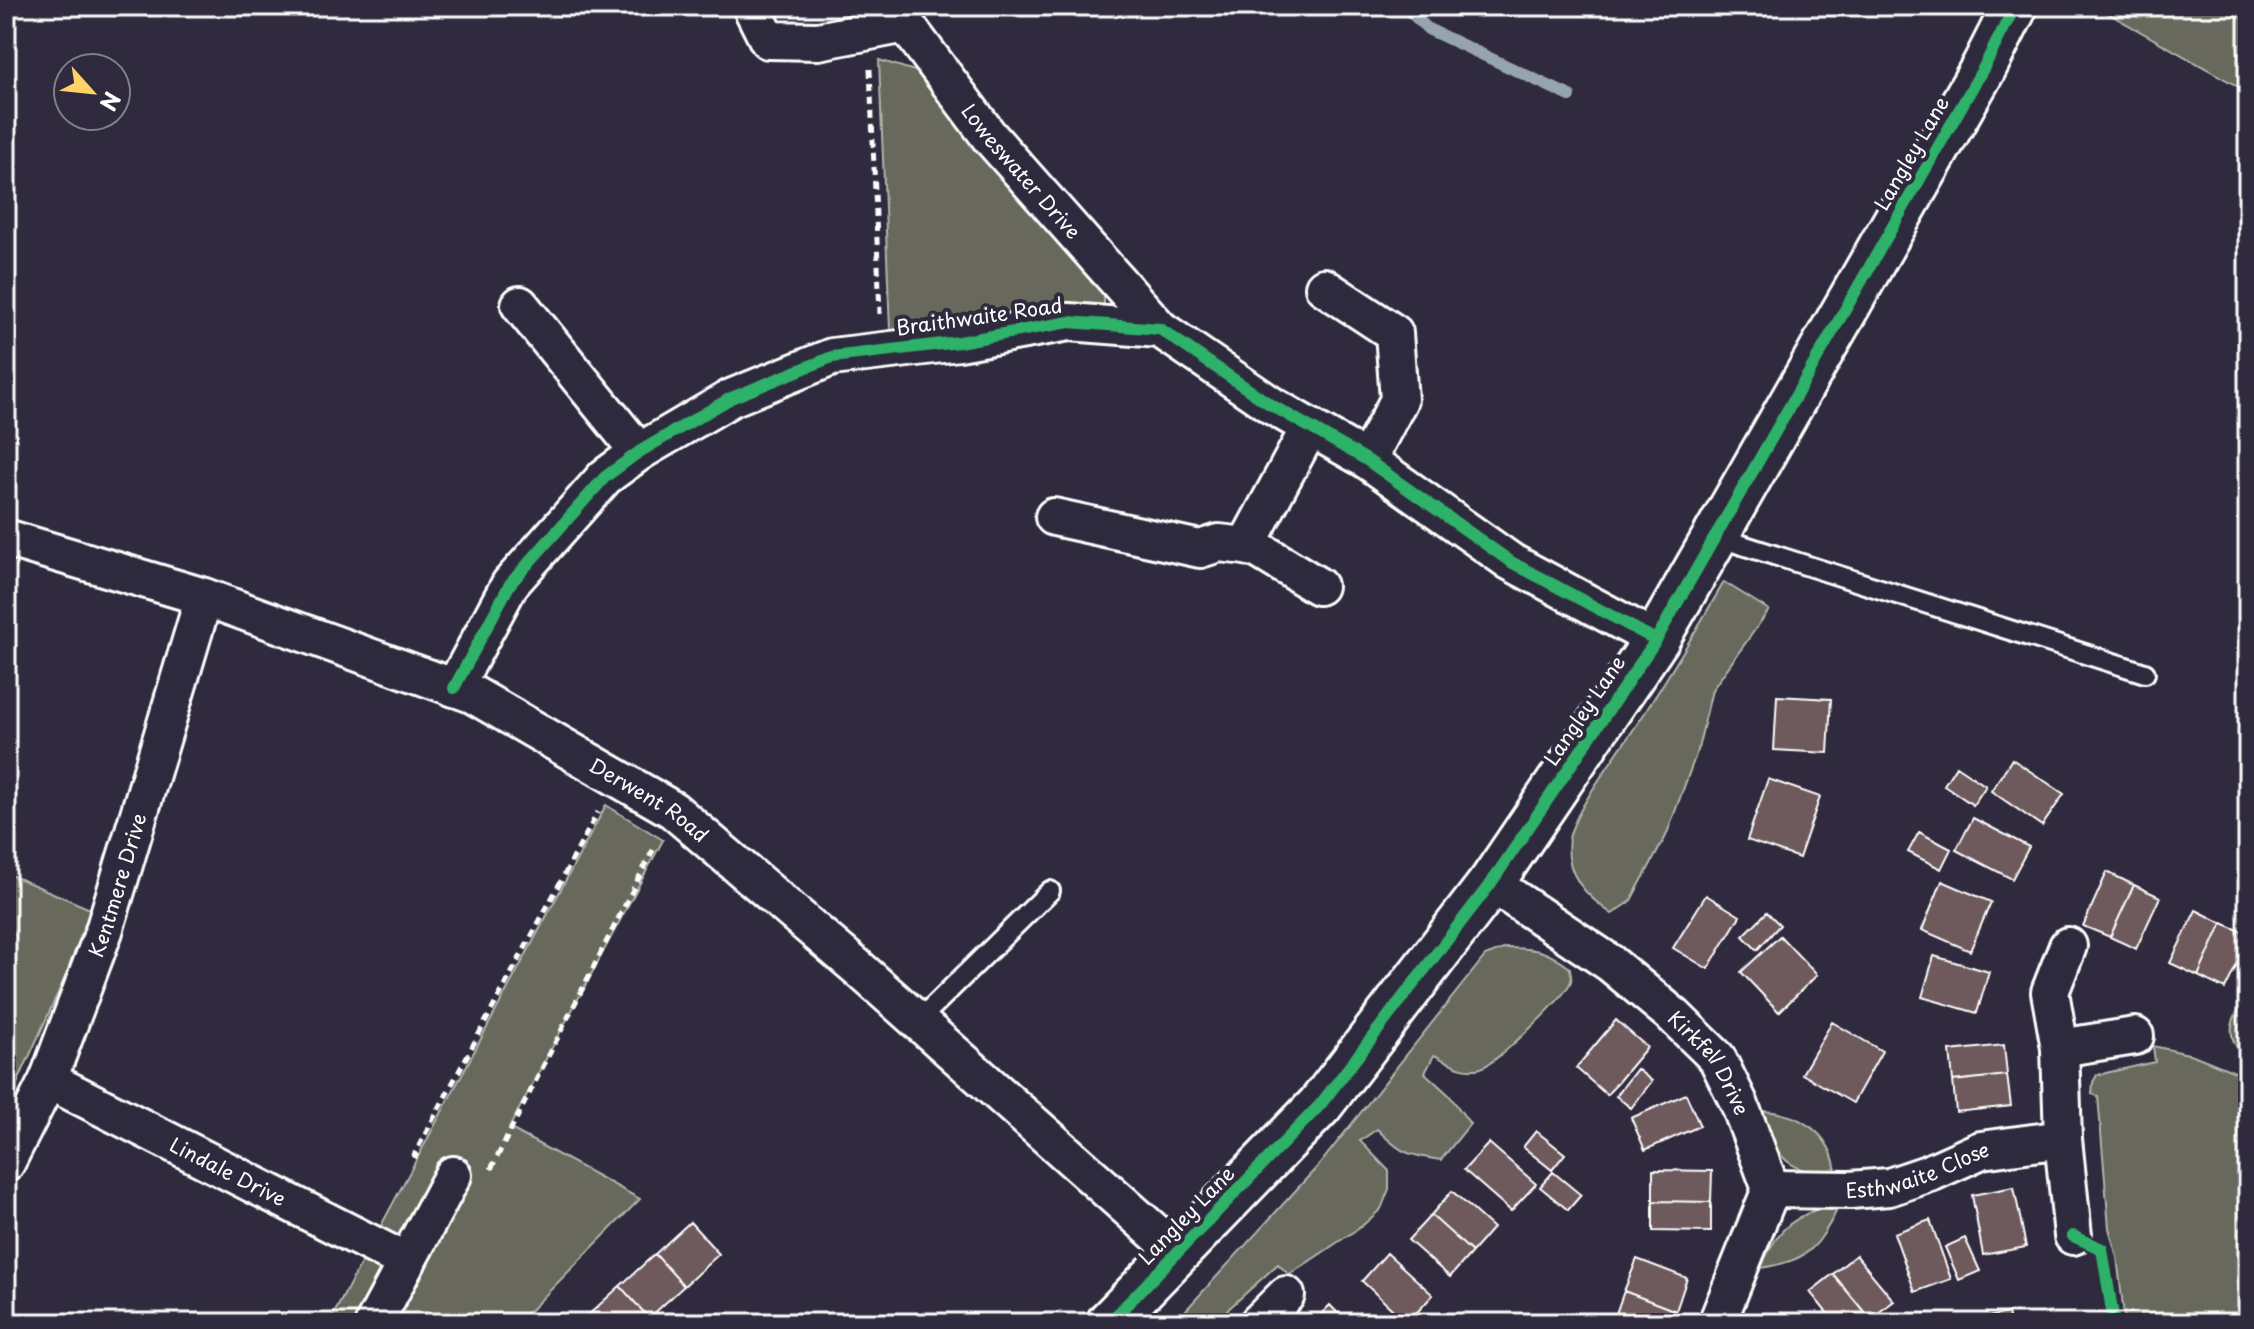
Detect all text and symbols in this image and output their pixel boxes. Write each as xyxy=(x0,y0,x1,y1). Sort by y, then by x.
north arrow xyxy=(52,52,132,132)
text: N xyxy=(92,87,130,117)
street label: Langley Lane xyxy=(1866,90,1956,216)
street label: Loweswater Drive xyxy=(955,97,1088,245)
street label: Braithwaite Road xyxy=(894,289,1064,343)
street label: Langley Lane xyxy=(1536,649,1632,771)
street label: Derwent Road xyxy=(584,750,715,849)
street label: Kentmere Drive xyxy=(81,809,153,961)
street label: Kirkfell Drive xyxy=(1661,1003,1757,1119)
street label: Lindale Drive xyxy=(165,1129,291,1213)
street label: Esthwaite Close xyxy=(1845,1134,1991,1205)
street label: Langley Lane xyxy=(1131,1159,1241,1271)

